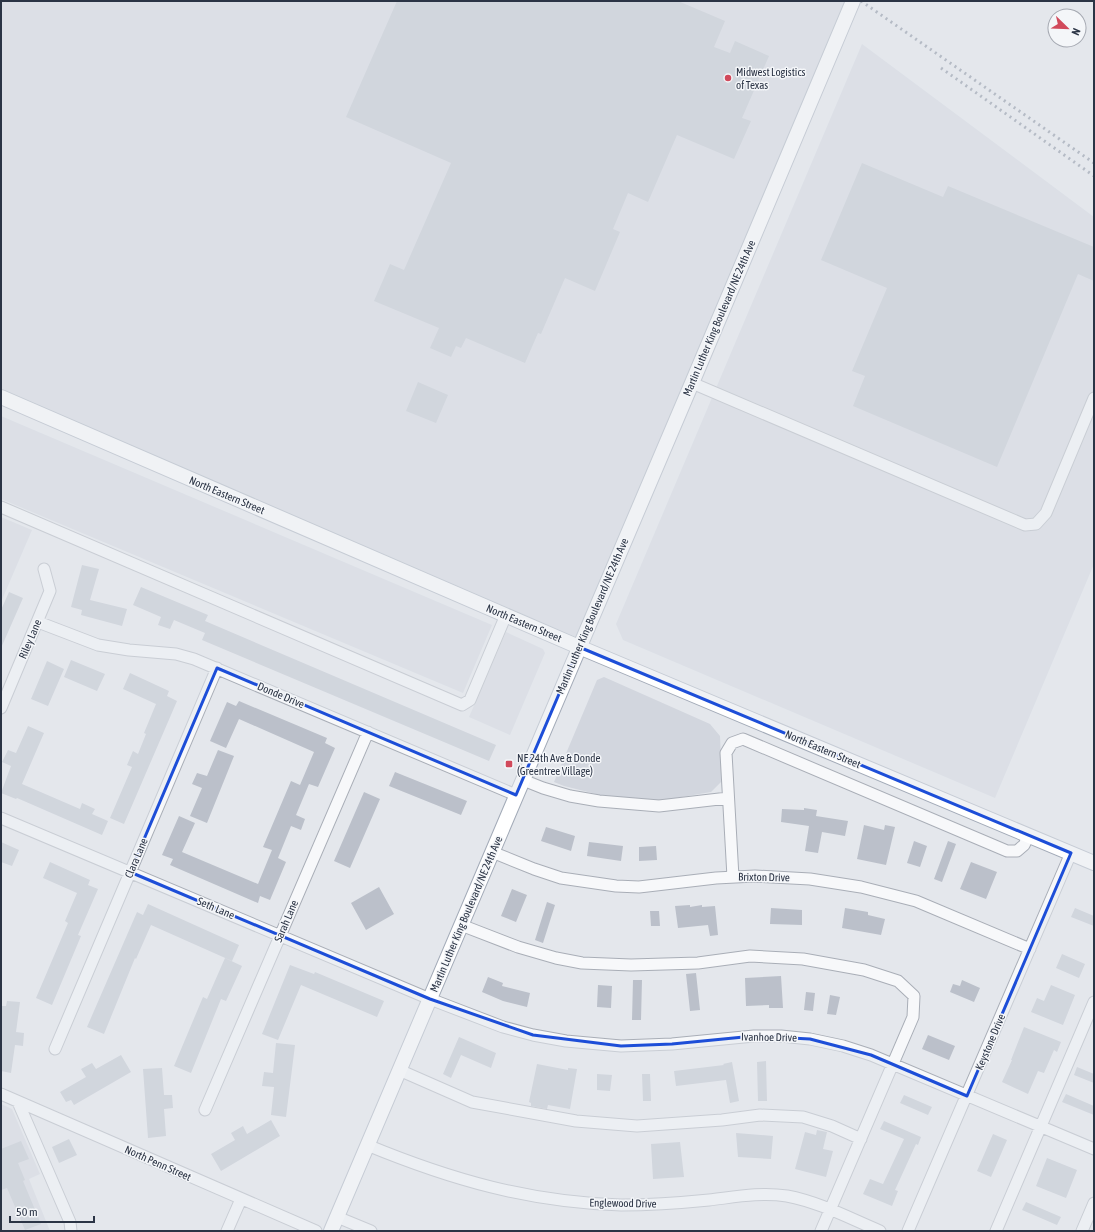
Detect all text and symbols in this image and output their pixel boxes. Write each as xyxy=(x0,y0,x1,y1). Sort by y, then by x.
north arrow xyxy=(1047,8,1087,48)
text: N xyxy=(1069,27,1083,37)
place label: Midwest Logistics of Texas xyxy=(736,66,805,91)
marker: Midwest Logistics of Texas xyxy=(723,73,733,83)
street label: Martin Luther King Boulevard/NE 24th Ave xyxy=(681,238,757,398)
street label: North Eastern Street xyxy=(187,474,267,516)
street label: Martin Luther King Boulevard/NE 24th Ave xyxy=(554,536,630,696)
street label: North Eastern Street xyxy=(484,602,564,644)
street label: Riley Lane xyxy=(16,618,44,660)
street label: Donde Drive xyxy=(256,680,306,710)
street label: North Eastern Street xyxy=(783,728,863,770)
place label: NE 24th Ave & Donde (Greentree Village) xyxy=(517,752,600,777)
marker: NE 24th Ave & Donde (Greentree Village) xyxy=(504,759,514,769)
street label: Martin Luther King Boulevard/NE 24th Ave xyxy=(428,834,504,994)
street label: Clara Lane xyxy=(122,836,150,880)
street label: Brixton Drive xyxy=(738,871,790,883)
street label: Seth Lane xyxy=(196,895,236,921)
street label: Sarah Lane xyxy=(272,898,300,944)
street label: Keystone Drive xyxy=(973,1012,1007,1072)
street label: Ivanhoe Drive xyxy=(741,1031,797,1043)
street label: North Penn Street xyxy=(123,1143,193,1183)
street label: Englewood Drive xyxy=(589,1196,657,1210)
scale bar xyxy=(10,1198,94,1224)
text: 50 m xyxy=(16,1205,38,1219)

